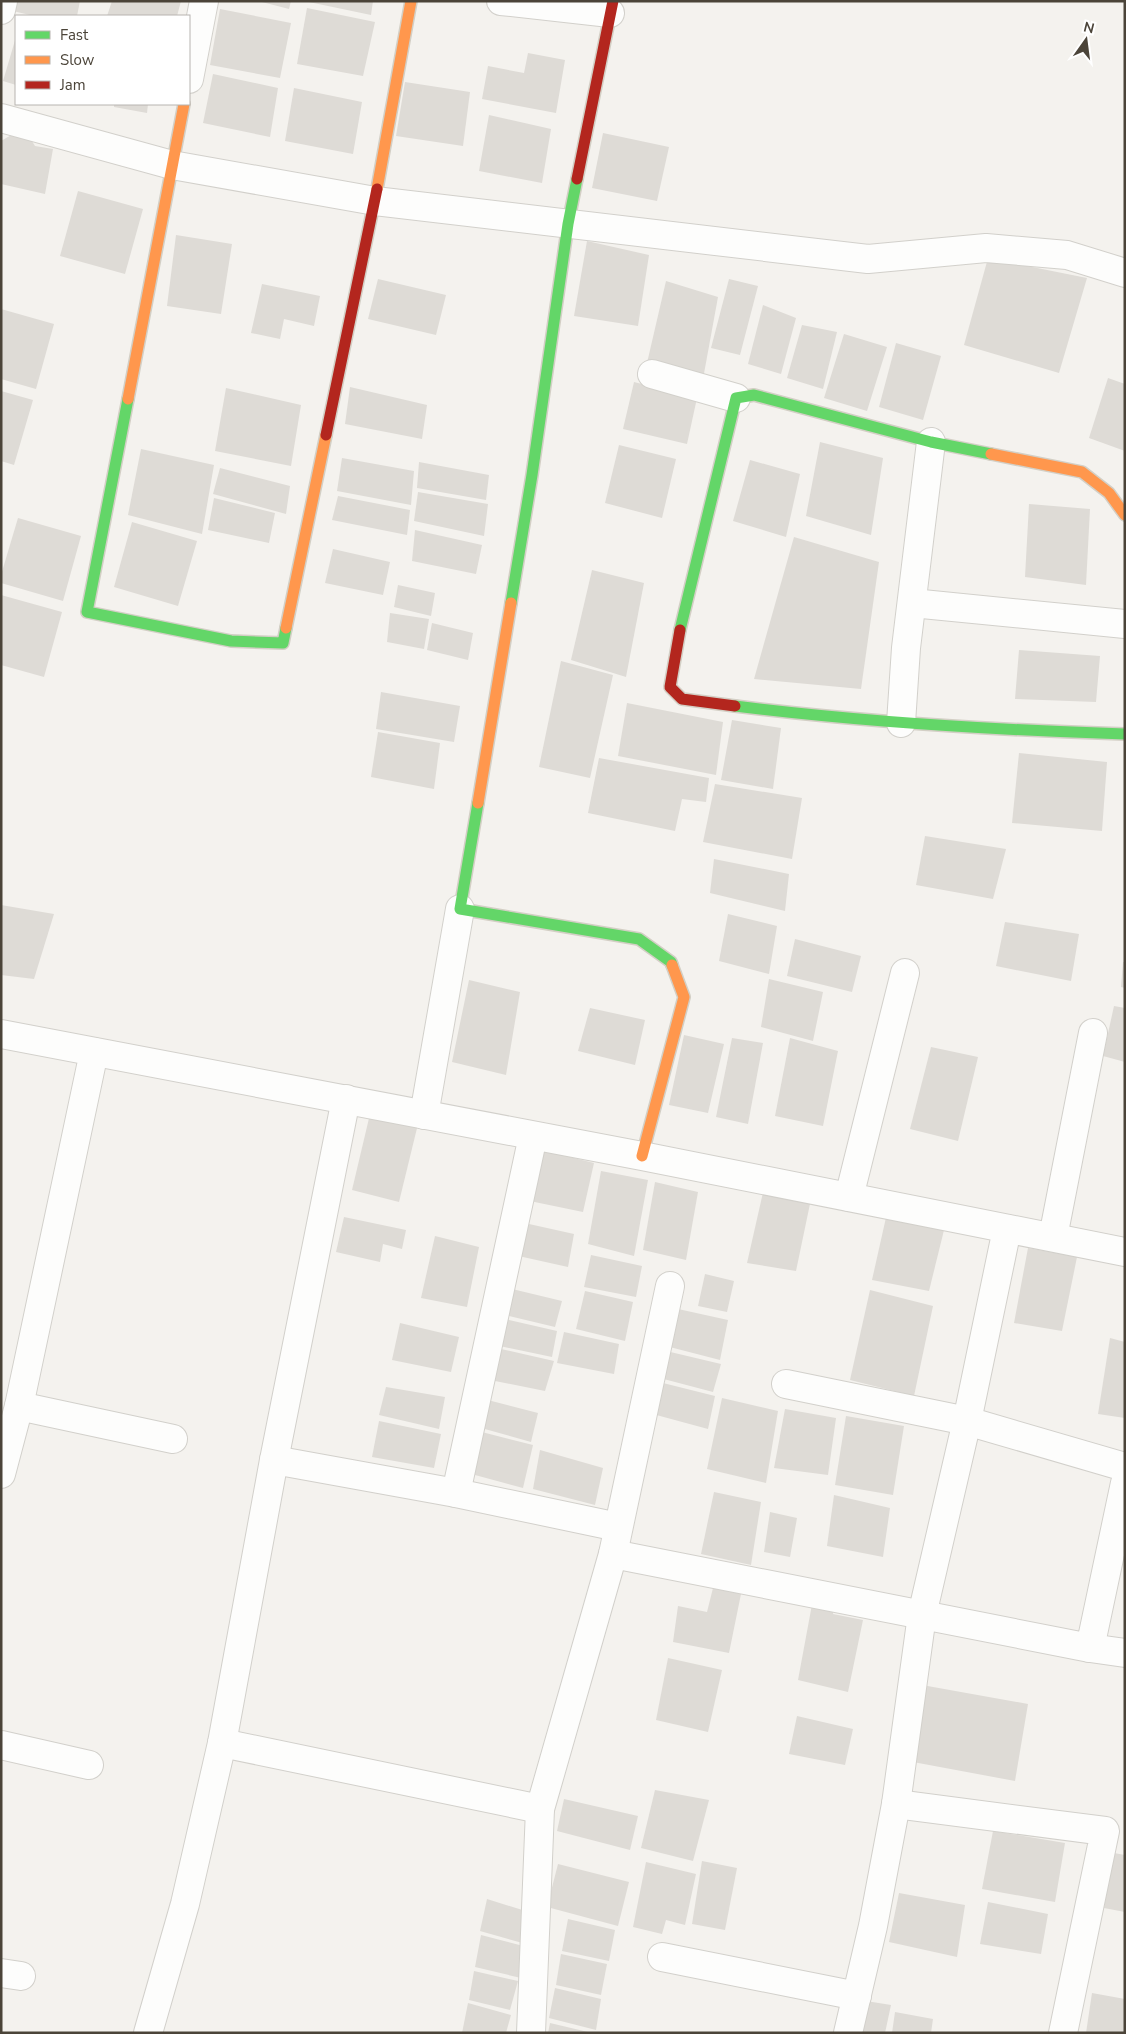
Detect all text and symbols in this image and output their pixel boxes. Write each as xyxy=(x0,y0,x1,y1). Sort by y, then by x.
legend xyxy=(15,15,190,105)
north arrow xyxy=(1061,15,1111,65)
text: N xyxy=(1082,17,1096,38)
text: Fast xyxy=(60,25,89,45)
text: Slow xyxy=(60,50,95,70)
text: Jam xyxy=(59,75,86,95)

